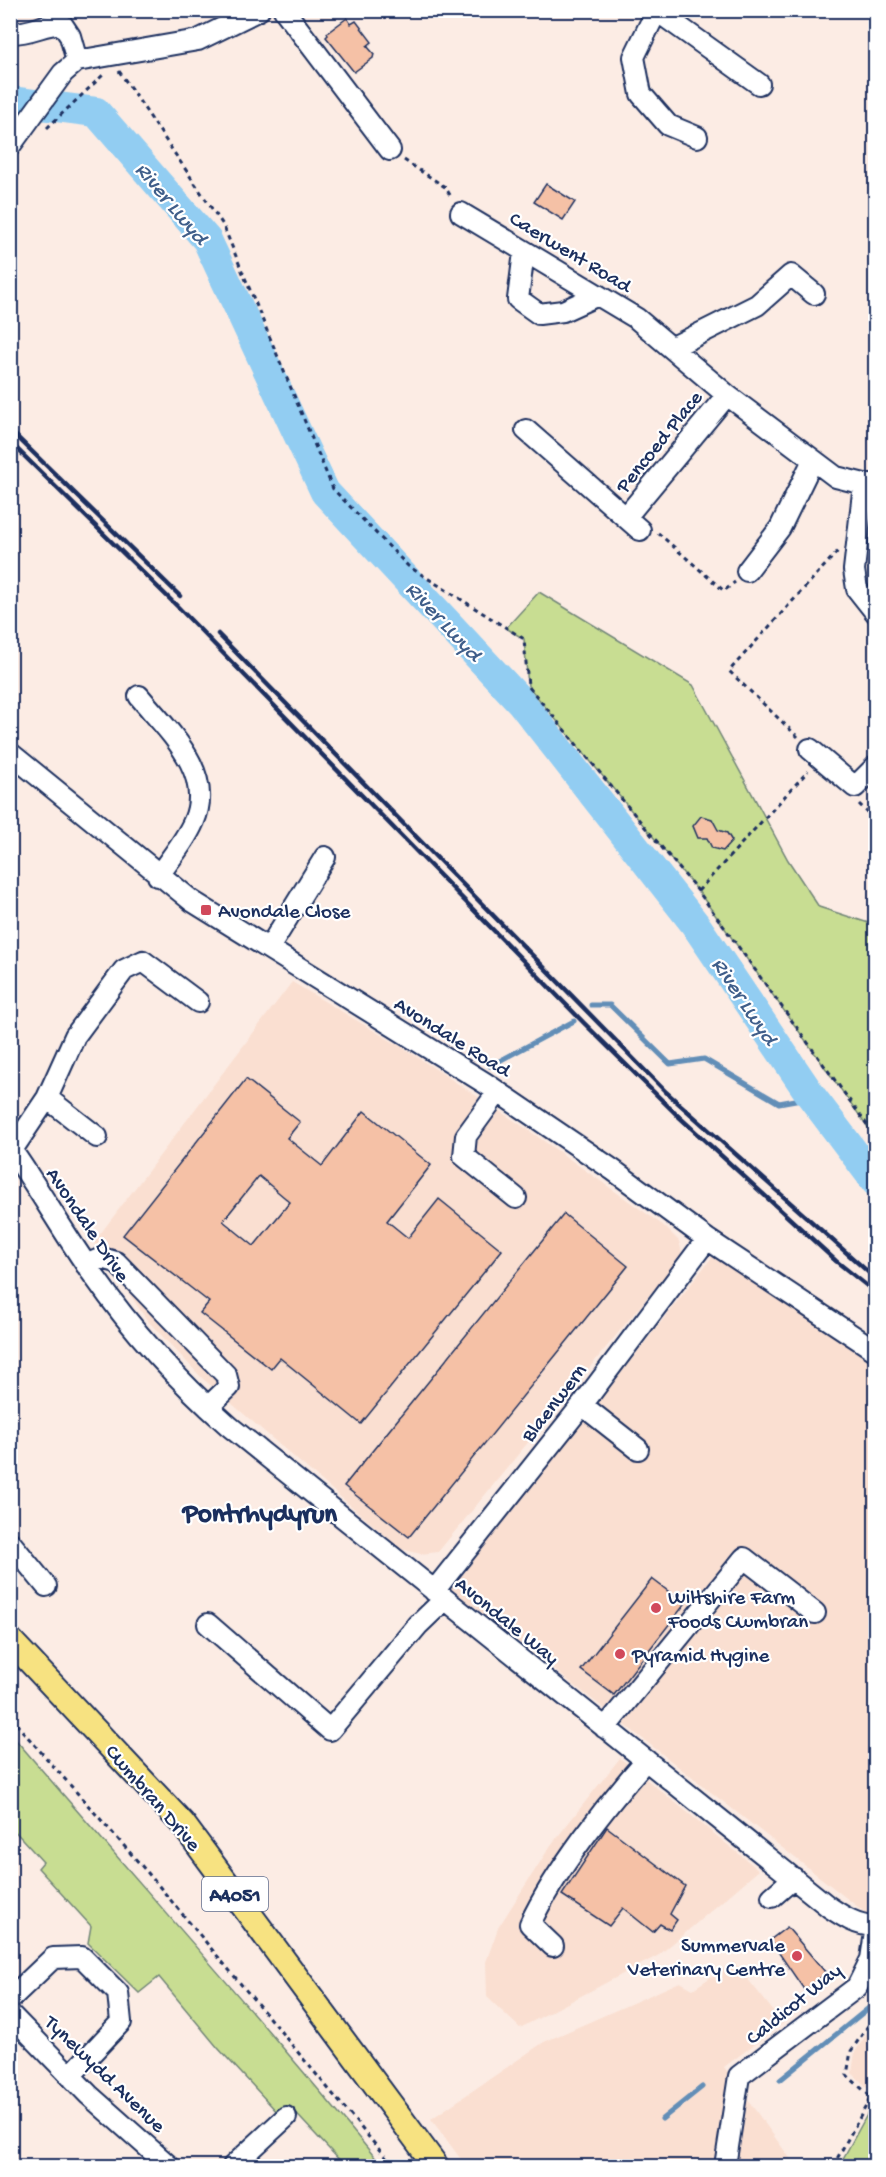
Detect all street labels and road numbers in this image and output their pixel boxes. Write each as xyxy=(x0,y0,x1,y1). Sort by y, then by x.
street label: Caerwent Road xyxy=(504,208,636,301)
street label: Pencoed Place xyxy=(611,386,710,500)
street label: Avondale Road xyxy=(388,993,516,1086)
street label: Avondale Drive xyxy=(39,1164,134,1289)
street label: Blaenwern xyxy=(517,1360,594,1449)
street label: Avondale Way xyxy=(449,1573,563,1672)
street label: Cwmbran Drive xyxy=(98,1741,205,1859)
road number: A4051 xyxy=(202,1877,268,1911)
street label: Caldicot Way xyxy=(742,1960,848,2052)
street label: Tynewydd Avenue xyxy=(37,2011,170,2140)

